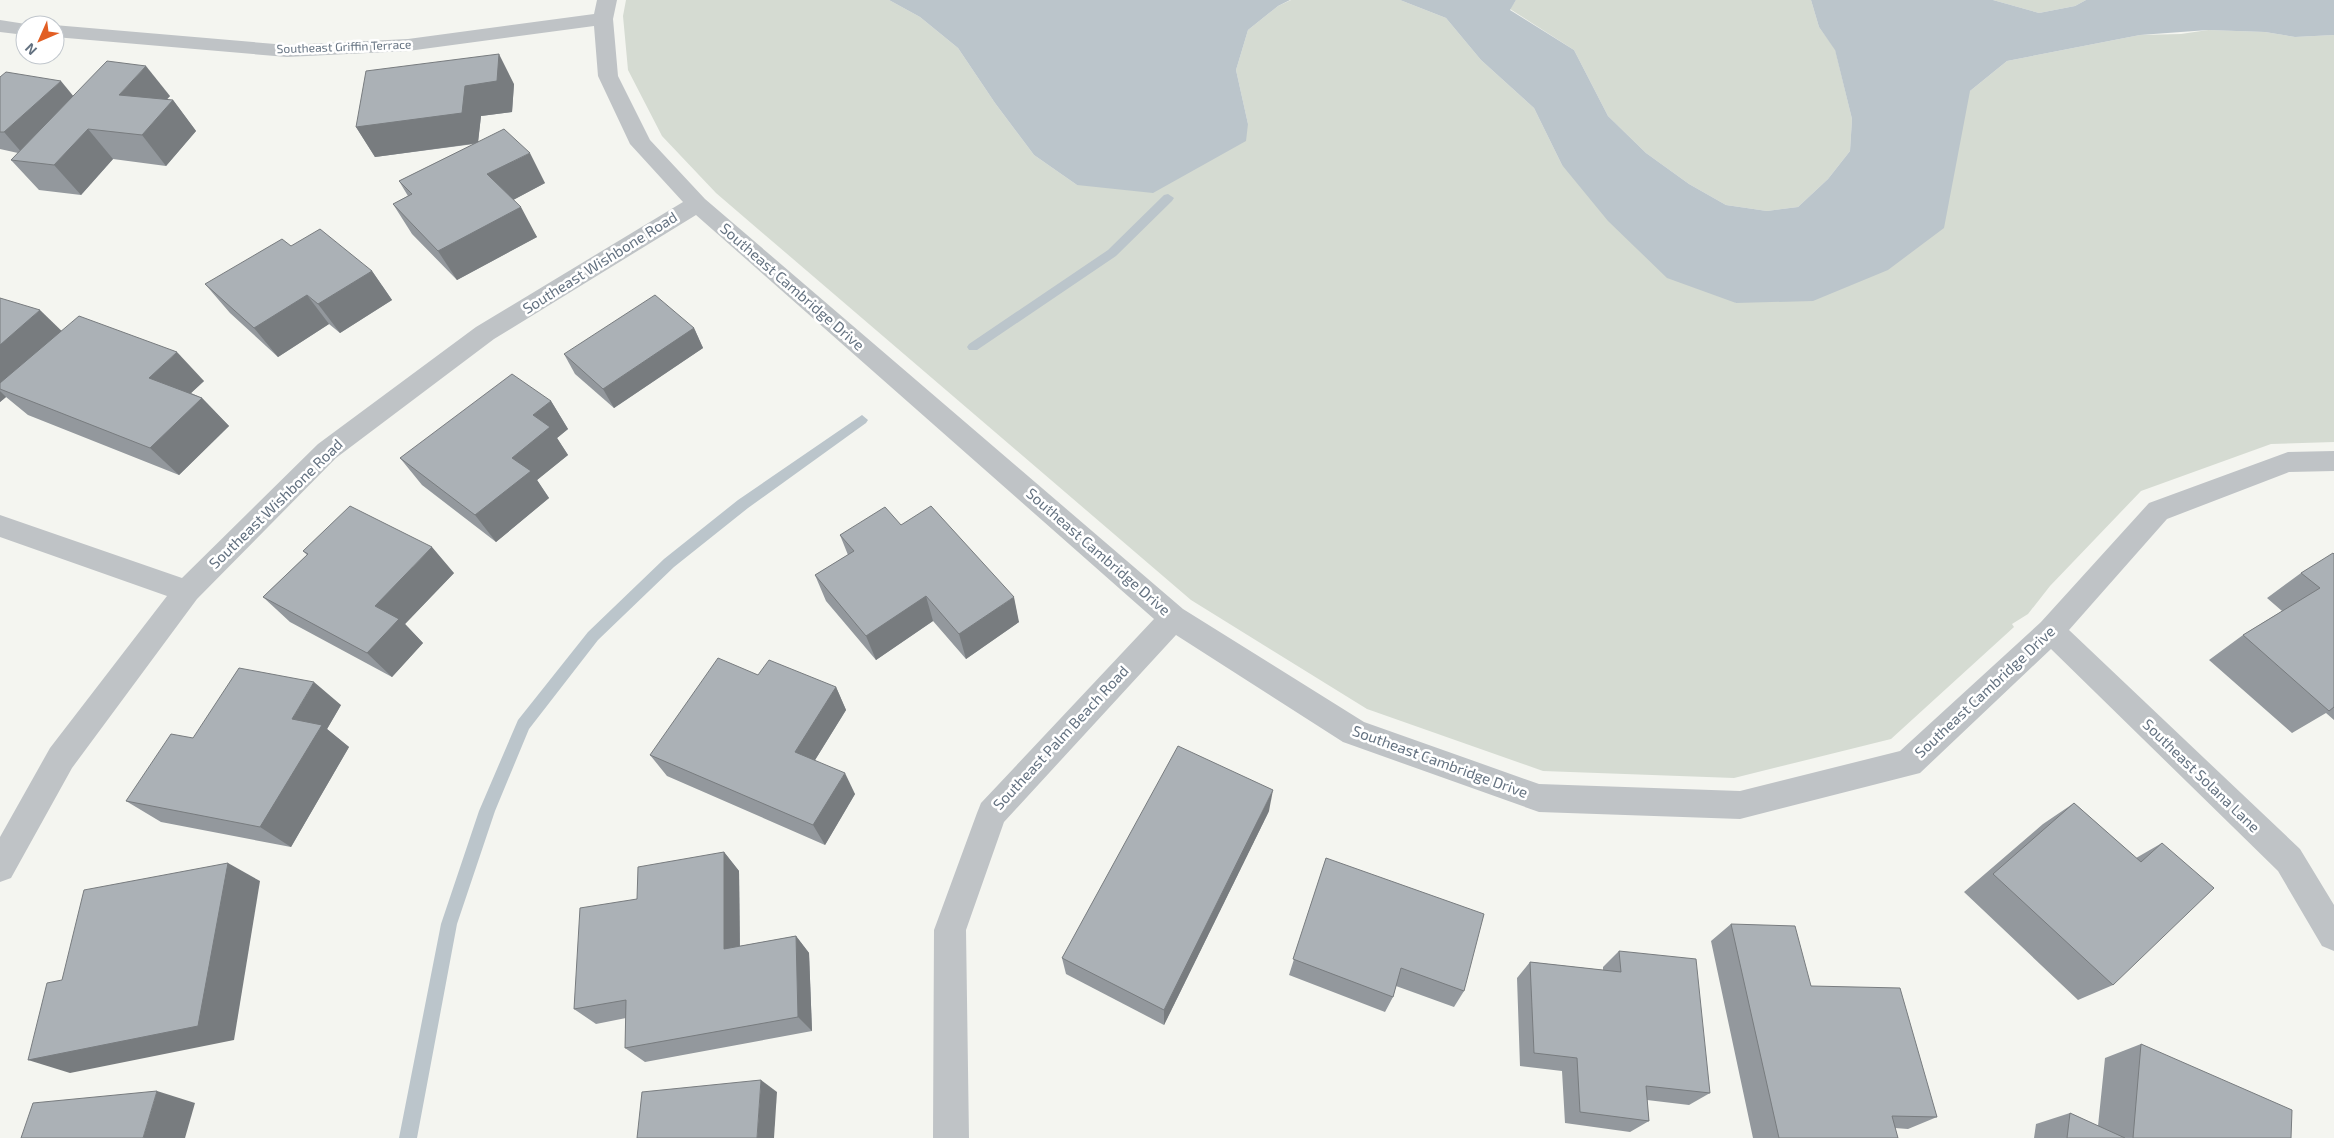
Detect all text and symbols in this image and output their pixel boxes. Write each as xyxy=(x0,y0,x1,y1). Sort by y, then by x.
north arrow xyxy=(15,15,65,65)
street label: Southeast Griffin Terrace xyxy=(276,37,411,55)
text: N xyxy=(21,40,40,59)
street label: Southeast Wishbone Road xyxy=(519,207,680,317)
street label: Southeast Cambridge Drive xyxy=(717,219,868,354)
street label: Southeast Wishbone Road xyxy=(205,435,346,572)
street label: Southeast Cambridge Drive xyxy=(1023,484,1174,619)
street label: Southeast Cambridge Drive xyxy=(1911,622,2058,761)
street label: Southeast Palm Beach Road xyxy=(989,662,1132,813)
street label: Southeast Solana Lane xyxy=(2140,715,2264,836)
street label: Southeast Cambridge Drive xyxy=(1350,721,1530,801)

